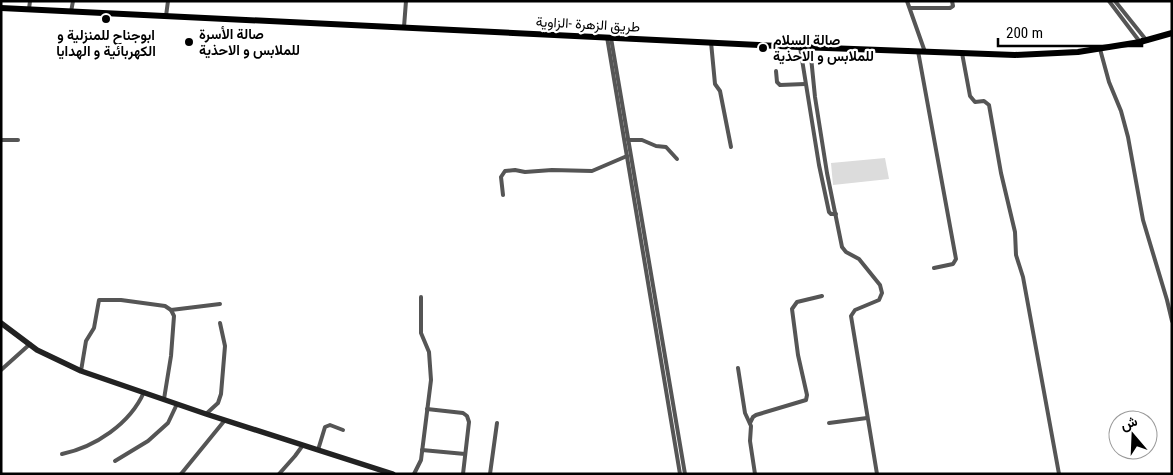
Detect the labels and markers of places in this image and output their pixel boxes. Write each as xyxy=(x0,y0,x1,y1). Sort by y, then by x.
marker: ابوجناح للمنزلية و الكهربائية و الهدايا xyxy=(100,13,112,25)
place label: صالة الأسرة للملابس و الاحذية xyxy=(199,26,300,59)
place label: ابوجناح للمنزلية و الكهربائية و الهدايا xyxy=(56,27,156,60)
place label: صالة السلام للملابس و الاحذية xyxy=(773,32,874,65)
marker: صالة الأسرة للملابس و الاحذية xyxy=(183,36,195,48)
marker: صالة السلام للملابس و الاحذية xyxy=(757,42,769,54)

